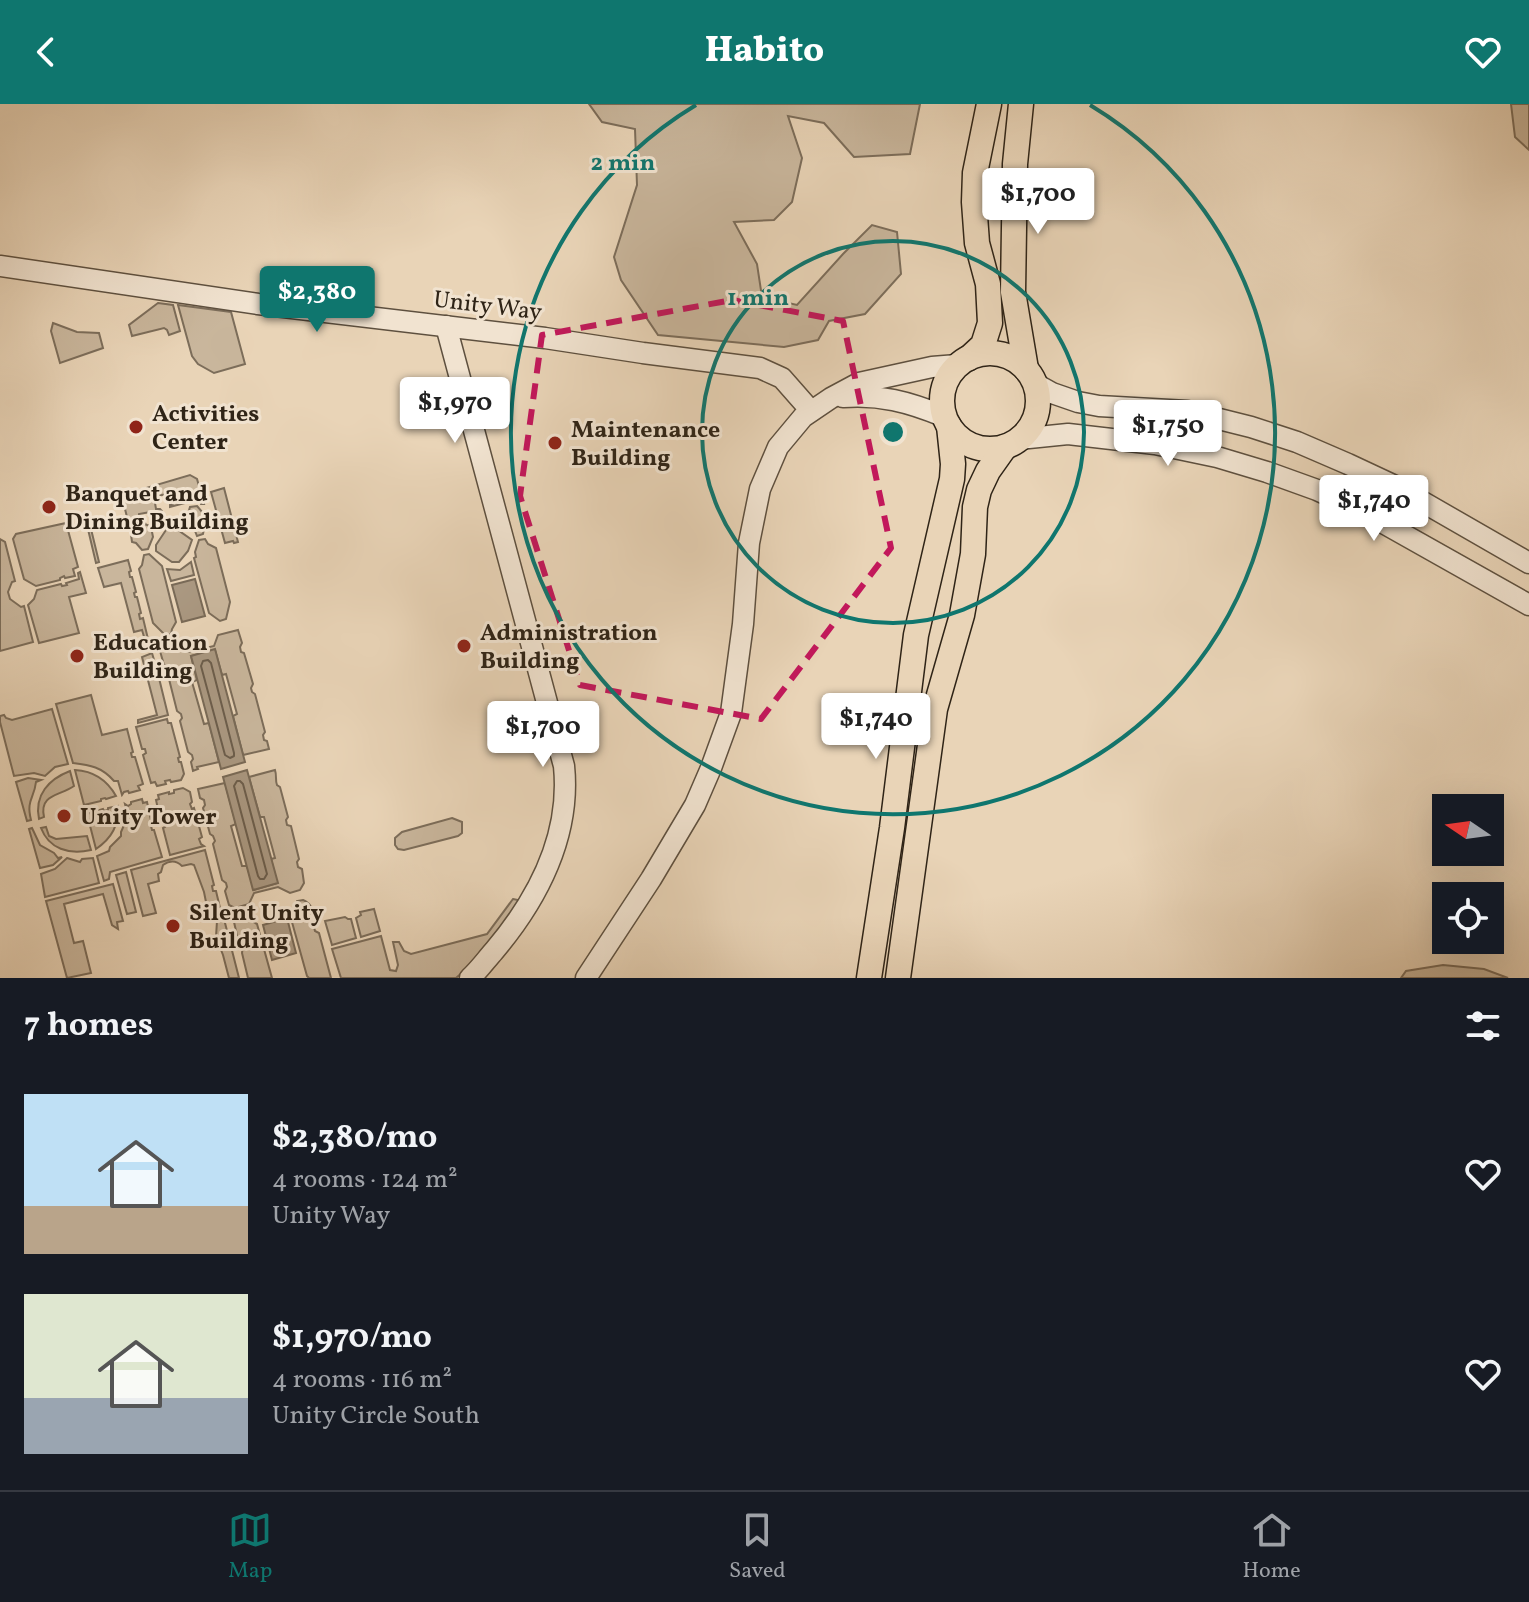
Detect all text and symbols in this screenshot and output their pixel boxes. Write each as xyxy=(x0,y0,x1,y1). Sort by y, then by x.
text: Habito xyxy=(705,27,824,77)
icon: back xyxy=(24,30,68,74)
icon: heart xyxy=(1461,30,1505,74)
text: 2 min xyxy=(591,147,656,181)
pin: $1,700 xyxy=(973,168,1103,236)
text: $1,700 xyxy=(1000,176,1076,212)
pin: $2,380 xyxy=(252,266,382,334)
text: $2,380 xyxy=(278,274,356,310)
text: 1 min xyxy=(727,282,789,316)
street label: Unity Way xyxy=(432,283,544,331)
pin: $1,970 xyxy=(390,377,520,445)
text: $1,970 xyxy=(418,385,492,421)
place label: Activities Center xyxy=(152,398,259,460)
pin: $1,750 xyxy=(1103,400,1233,468)
text: $1,750 xyxy=(1132,408,1204,444)
place label: Maintenance Building xyxy=(571,414,720,476)
marker: Activities Center xyxy=(127,418,145,436)
centre of rings xyxy=(879,418,907,446)
marker: Maintenance Building xyxy=(546,434,564,452)
pin: $1,740 xyxy=(1309,475,1439,543)
place label: Banquet and Dining Building xyxy=(65,478,249,540)
text: $1,740 xyxy=(1337,483,1411,519)
marker: Banquet and Dining Building xyxy=(40,498,58,516)
place label: Administration Building xyxy=(480,617,658,679)
place label: Education Building xyxy=(93,627,208,689)
marker: Administration Building xyxy=(455,637,473,655)
marker: Education Building xyxy=(68,647,86,665)
pin: $1,740 xyxy=(811,693,941,761)
pin: $1,700 xyxy=(478,701,608,769)
text: $1,740 xyxy=(839,701,913,737)
text: $1,700 xyxy=(505,709,581,745)
north arrow xyxy=(1432,794,1504,866)
map controls xyxy=(1432,794,1504,954)
place label: Unity Tower xyxy=(80,801,217,835)
marker: Unity Tower xyxy=(55,807,73,825)
button: locate xyxy=(1432,882,1504,954)
place label: Silent Unity Building xyxy=(189,897,325,959)
marker: Silent Unity Building xyxy=(164,917,182,935)
text: 7 homes xyxy=(24,1003,153,1050)
icon: filters xyxy=(1461,1004,1505,1048)
text: $2,380/mo xyxy=(272,1115,437,1162)
icon: home xyxy=(88,1126,184,1222)
icon: heart xyxy=(1461,1152,1505,1196)
text: 4 rooms · 124 m² xyxy=(272,1162,458,1198)
text: Unity Way xyxy=(272,1198,390,1234)
text: $1,970/mo xyxy=(272,1315,432,1362)
icon: home xyxy=(88,1326,184,1422)
icon: heart xyxy=(1461,1352,1505,1396)
text: 4 rooms · 116 m² xyxy=(272,1362,452,1398)
text: Unity Circle South xyxy=(272,1398,480,1434)
tab: Map xyxy=(228,1508,272,1587)
tab: Saved xyxy=(729,1508,786,1587)
tab: Home xyxy=(1242,1508,1301,1587)

